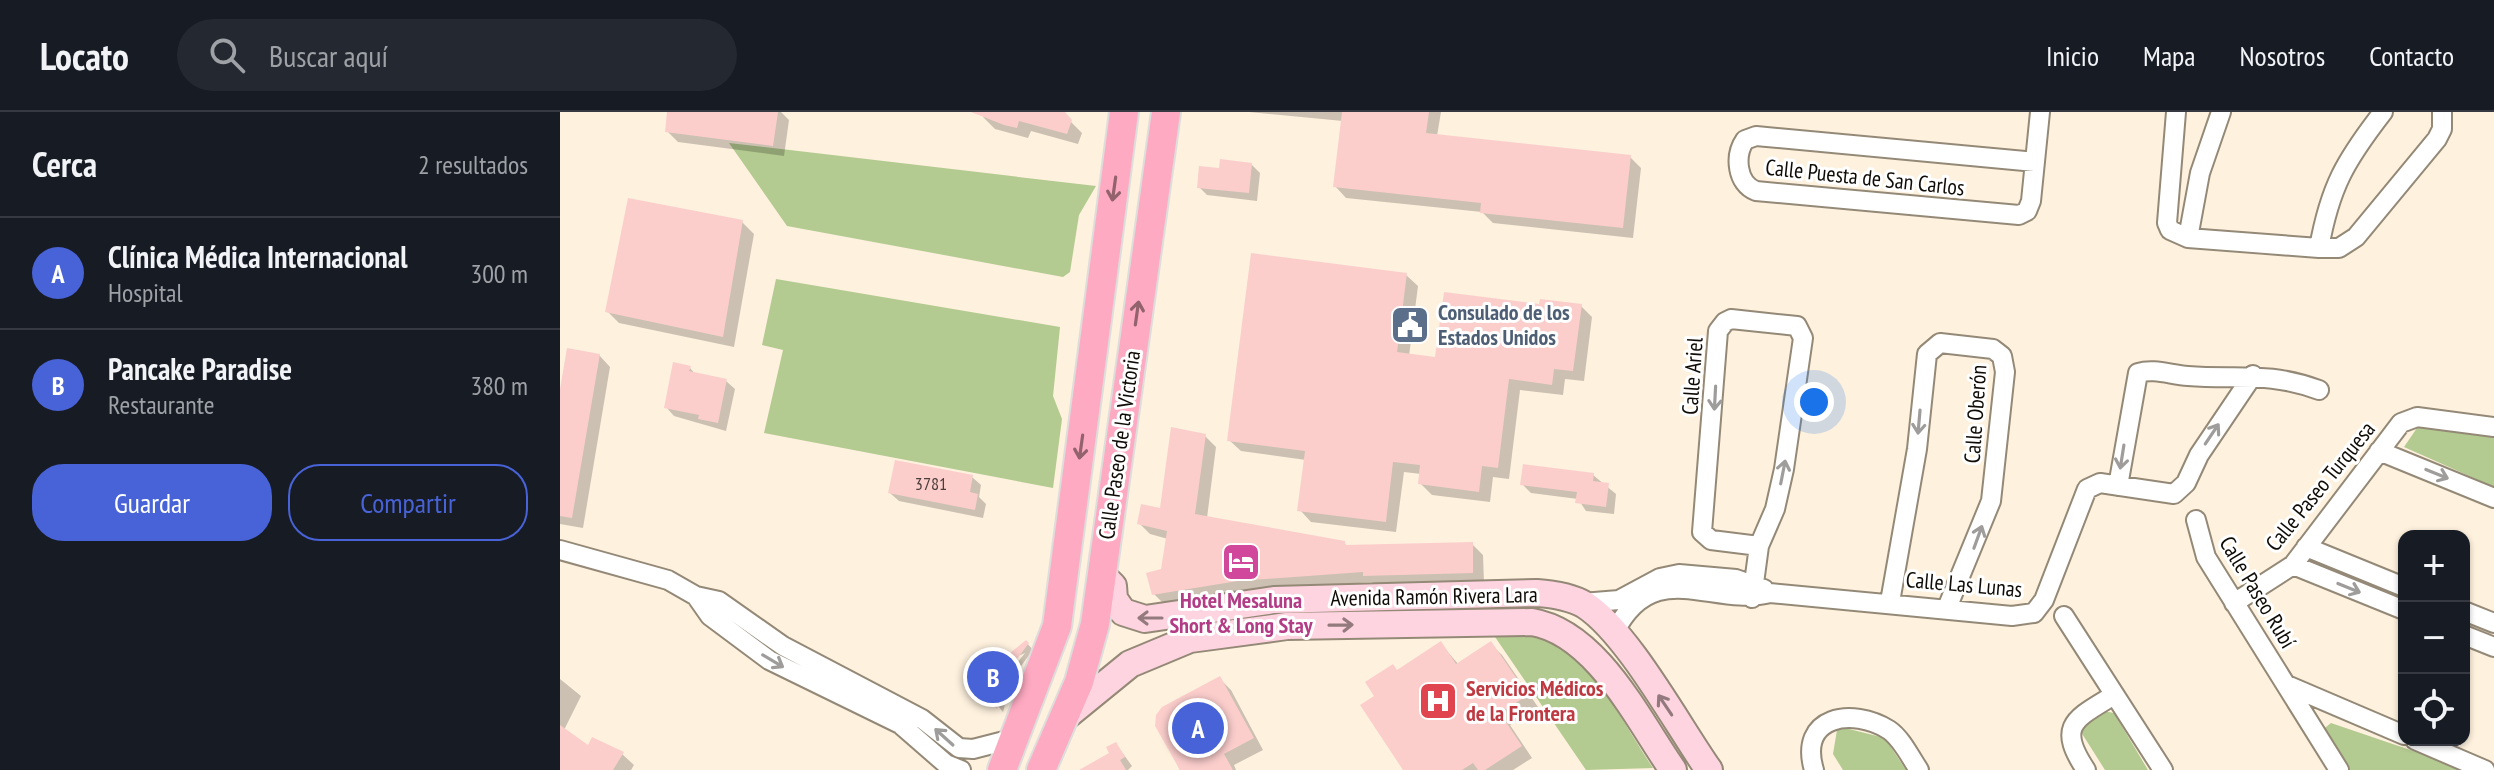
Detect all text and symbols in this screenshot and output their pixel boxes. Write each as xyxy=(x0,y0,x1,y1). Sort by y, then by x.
search box xyxy=(177,19,737,91)
text: Locato xyxy=(40,31,129,80)
icon: search xyxy=(205,33,249,77)
text: Buscar aquí xyxy=(269,36,388,75)
text: Inicio xyxy=(2046,37,2099,74)
text: Mapa xyxy=(2143,37,2195,74)
text: Nosotros xyxy=(2239,37,2325,74)
text: Contacto xyxy=(2369,37,2454,74)
text: Cerca xyxy=(32,142,97,186)
text: 2 resultados xyxy=(418,148,528,181)
street label: Calle Puesta de San Carlos xyxy=(1764,153,1966,201)
one-way arrow xyxy=(1106,175,1121,202)
text: Clínica Médica Internacional xyxy=(108,237,408,276)
text: A xyxy=(51,257,65,290)
text: 300 m xyxy=(470,257,528,290)
text: Hospital xyxy=(108,276,183,309)
place label: Consulado de los Estados Unidos xyxy=(1438,298,1570,351)
one-way arrow xyxy=(1130,301,1145,326)
public building icon: Consulado de los Estados Unidos xyxy=(1389,304,1431,346)
street label: Calle Ariel xyxy=(1675,336,1709,416)
text: Pancake Paradise xyxy=(108,349,292,388)
street label: Calle Paseo de la Victoria xyxy=(1092,349,1146,541)
street label: Calle Oberón xyxy=(1958,364,1992,464)
text: B xyxy=(52,369,64,402)
text: 380 m xyxy=(470,369,528,402)
your location xyxy=(1794,382,1834,422)
one-way arrow xyxy=(1707,384,1722,411)
text: Restaurante xyxy=(108,388,214,421)
one-way arrow xyxy=(1911,408,1926,435)
street label: Calle Paseo Turquesa xyxy=(2259,416,2381,556)
one-way arrow xyxy=(2204,424,2221,446)
one-way arrow xyxy=(1073,434,1088,459)
one-way arrow xyxy=(2114,443,2129,469)
one-way arrow xyxy=(1776,459,1791,485)
button: Guardar xyxy=(32,464,272,541)
button: Compartir xyxy=(288,464,528,541)
one-way arrow xyxy=(2424,468,2449,483)
house number: 3781 xyxy=(915,472,947,495)
one-way arrow xyxy=(1972,525,1986,550)
map controls xyxy=(2398,530,2470,746)
button: + xyxy=(2398,530,2470,602)
street label: Calle Paseo Rubí xyxy=(2214,531,2302,653)
hotel icon: Hotel Mesaluna Short & Long Stay xyxy=(1220,541,1262,583)
street label: Calle Las Lunas xyxy=(1905,565,2023,603)
street label: Avenida Ramón Rivera Lara xyxy=(1330,580,1538,612)
one-way arrow xyxy=(2336,581,2360,596)
place label: Hotel Mesaluna Short & Long Stay xyxy=(1169,586,1314,639)
button: − xyxy=(2398,602,2470,674)
one-way arrow xyxy=(1137,610,1164,626)
one-way arrow xyxy=(1327,617,1354,633)
pin: B xyxy=(967,647,1019,707)
one-way arrow xyxy=(761,653,784,669)
place label: Servicios Médicos de la Frontera xyxy=(1466,674,1604,727)
button: locate xyxy=(2398,674,2470,746)
hospital icon: Servicios Médicos de la Frontera xyxy=(1417,680,1459,722)
one-way arrow xyxy=(1657,695,1674,717)
pin: A xyxy=(1172,698,1224,758)
one-way arrow xyxy=(934,728,954,746)

